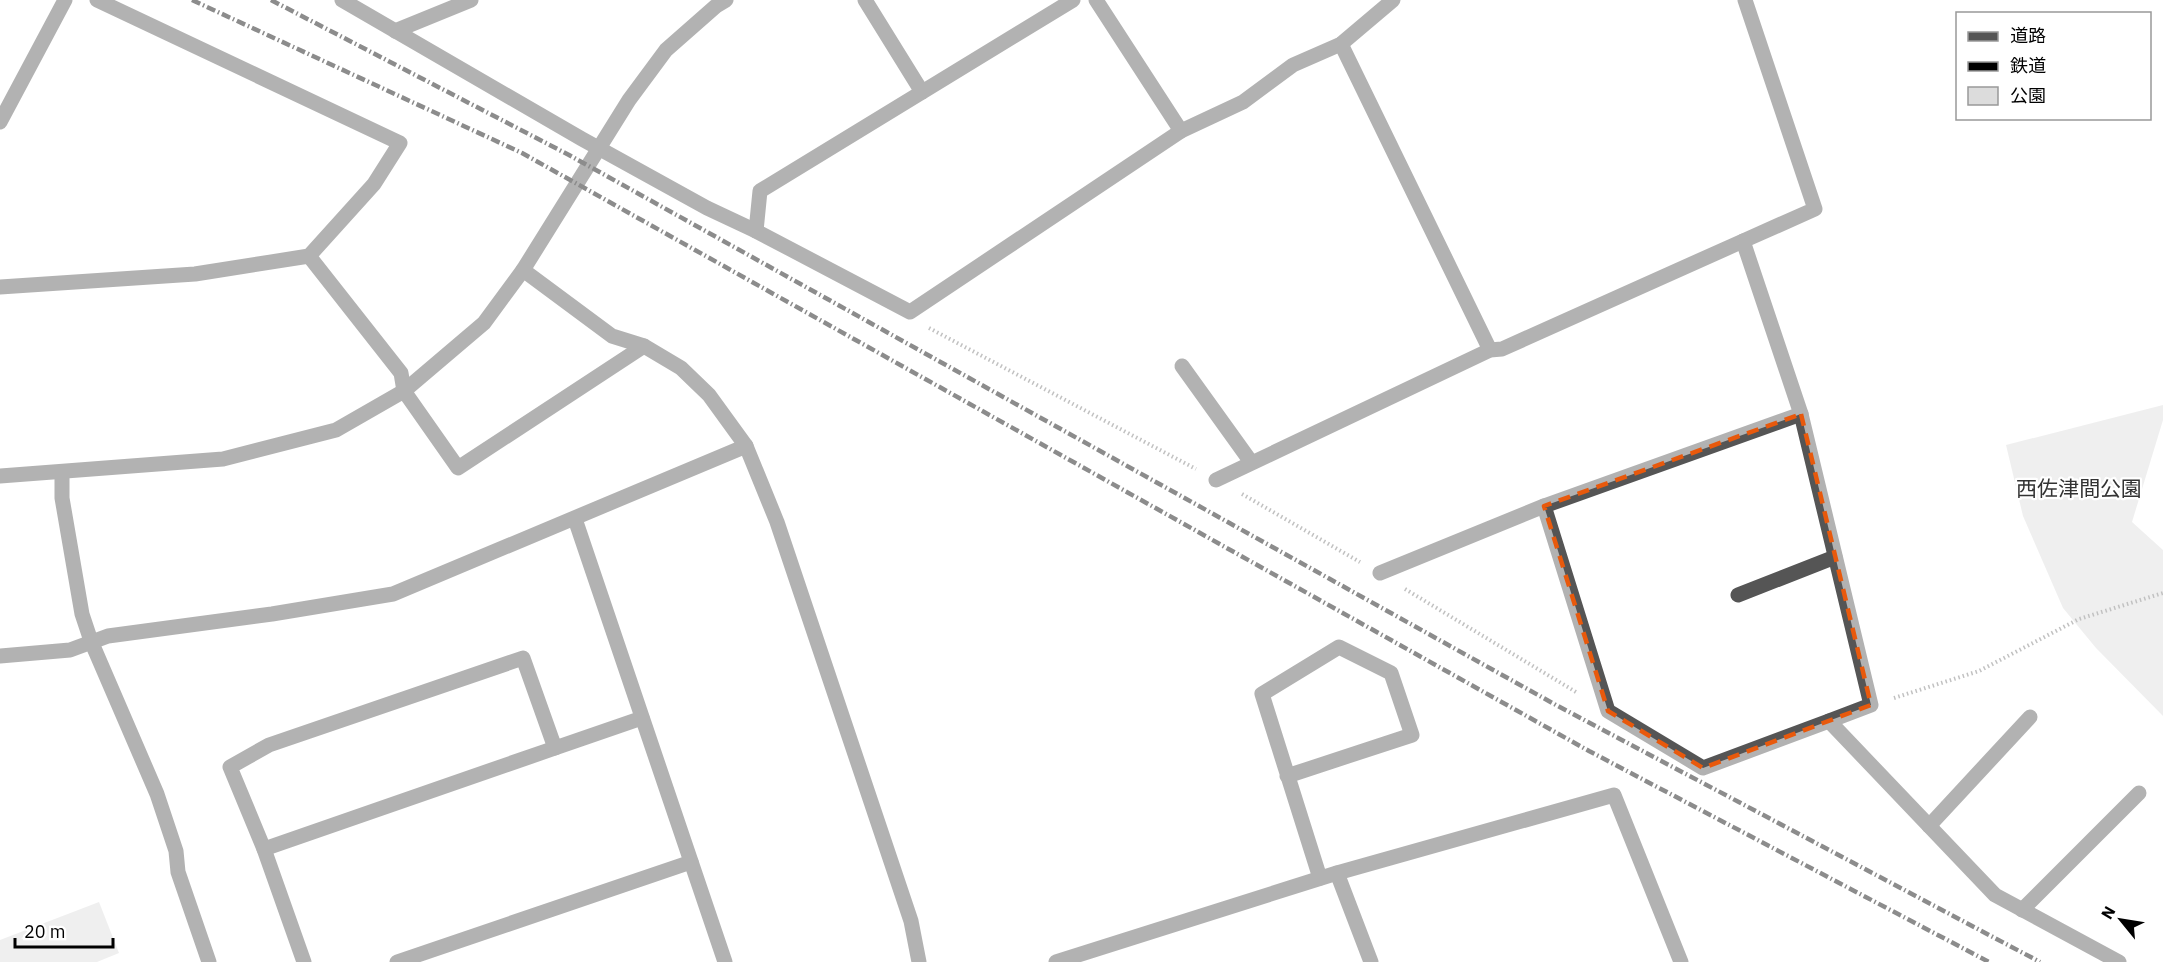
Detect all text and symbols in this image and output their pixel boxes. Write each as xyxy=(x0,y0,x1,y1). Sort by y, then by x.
legend xyxy=(1956,12,2151,120)
text: 道路 xyxy=(2010,24,2046,47)
text: 鉄道 xyxy=(2010,54,2046,77)
text: 公園 xyxy=(2010,84,2046,107)
park label: 西佐津間公園 xyxy=(2016,474,2142,502)
north arrow xyxy=(2091,890,2151,950)
text: N xyxy=(2096,902,2120,923)
scale bar xyxy=(15,911,112,949)
text: 20 m xyxy=(24,920,66,943)

